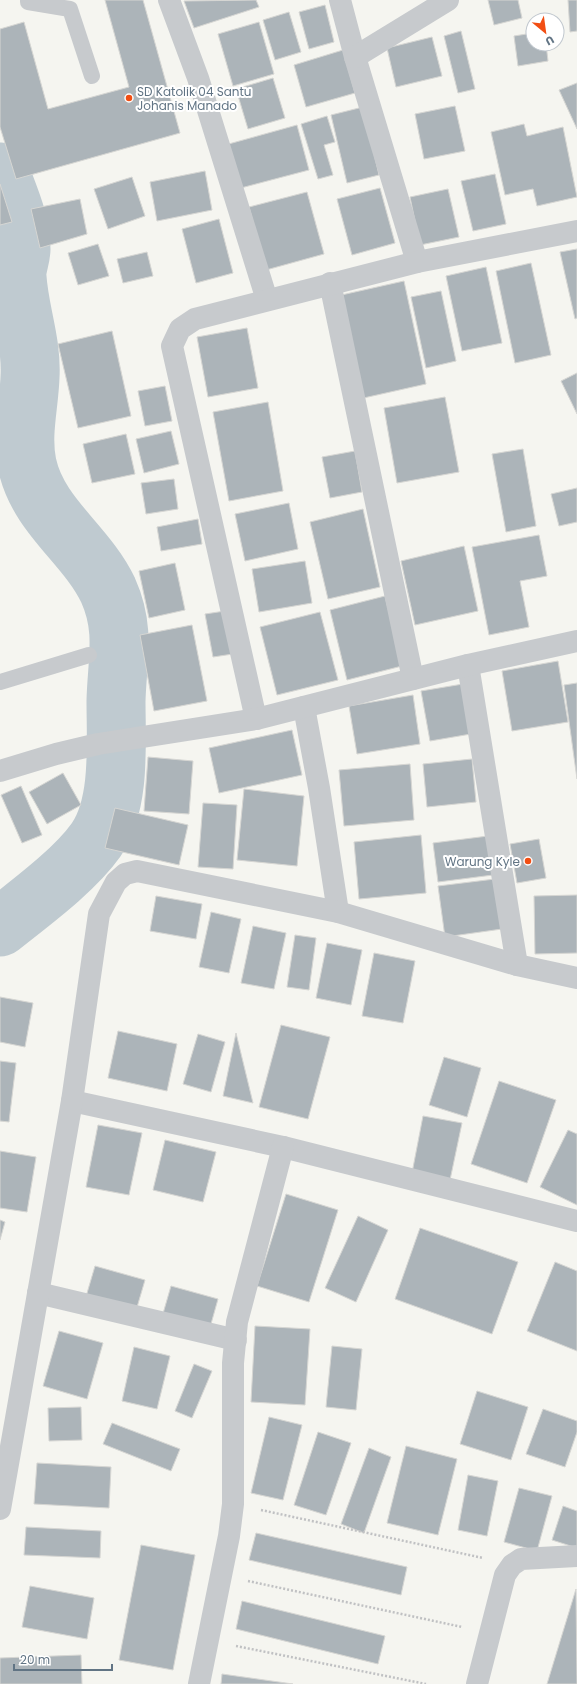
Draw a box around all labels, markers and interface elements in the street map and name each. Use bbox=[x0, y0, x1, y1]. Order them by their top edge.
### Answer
north arrow bbox=[525, 12, 565, 52]
text: U bbox=[542, 32, 557, 50]
place label: SD Katolik 04 Santu Johanis Manado bbox=[137, 83, 252, 114]
marker: SD Katolik 04 Santu Johanis Manado bbox=[124, 93, 134, 103]
place label: Warung Kyle bbox=[445, 853, 520, 870]
marker: Warung Kyle bbox=[523, 856, 533, 866]
scale bar bbox=[14, 1646, 112, 1672]
text: 20 m bbox=[20, 1651, 50, 1668]

